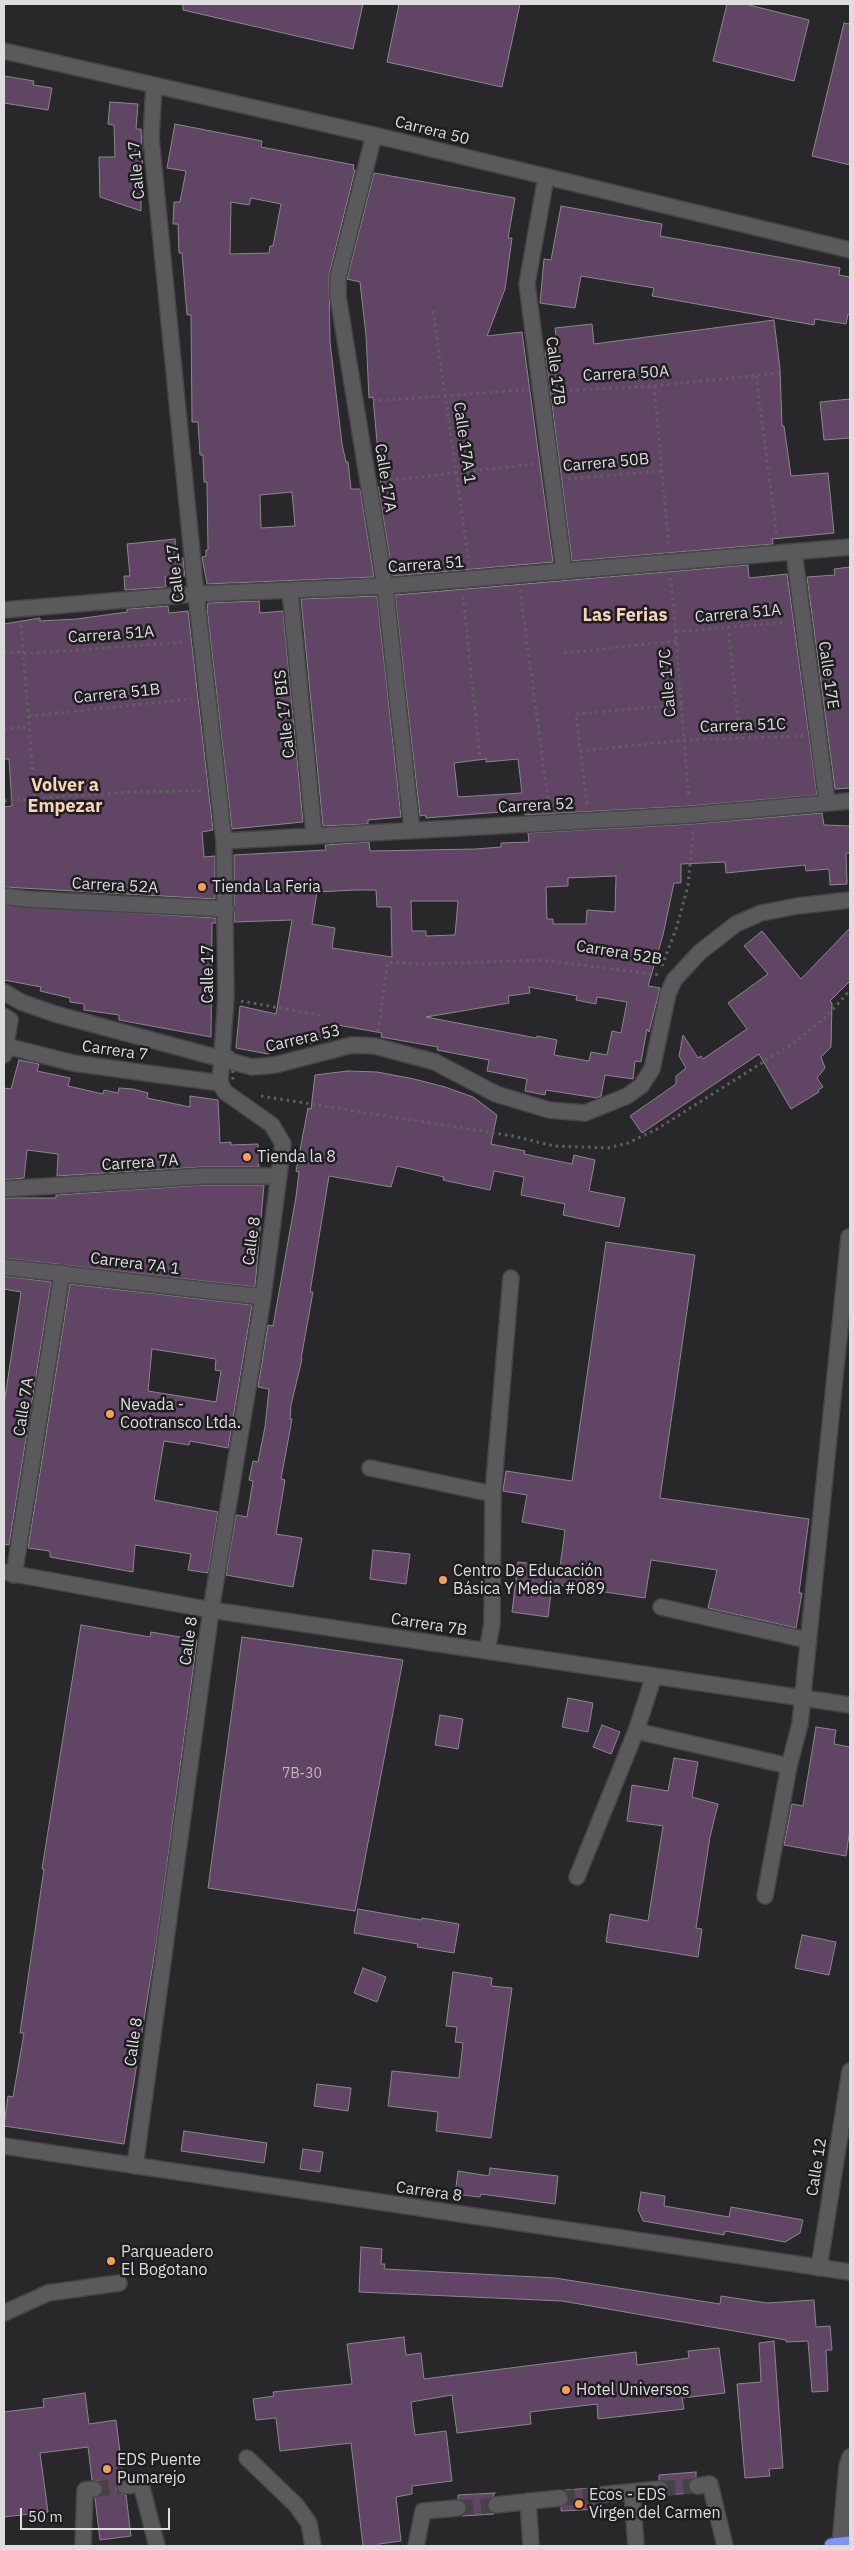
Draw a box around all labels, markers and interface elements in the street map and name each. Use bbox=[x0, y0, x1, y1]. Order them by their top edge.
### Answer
street label: Carrera 50 bbox=[393, 112, 471, 150]
street label: Calle 17 bbox=[125, 140, 149, 200]
street label: Calle 17B bbox=[541, 335, 569, 407]
street label: Carrera 50A bbox=[582, 362, 670, 386]
street label: Calle 17A 1 bbox=[449, 401, 479, 485]
street label: Calle 17A bbox=[370, 442, 400, 514]
street label: Carrera 50B bbox=[562, 450, 650, 476]
street label: Calle 17 bbox=[163, 543, 189, 603]
street label: Carrera 51 bbox=[387, 553, 465, 577]
street label: Carrera 51A bbox=[694, 601, 782, 627]
district label: Las Ferias bbox=[583, 605, 667, 627]
street label: Carrera 51A bbox=[67, 622, 155, 648]
street label: Calle 17E bbox=[814, 640, 842, 710]
street label: Calle 17C bbox=[655, 648, 681, 718]
street label: Calle 17 BIS bbox=[271, 669, 299, 759]
street label: Carrera 51B bbox=[73, 680, 161, 708]
street label: Carrera 51C bbox=[700, 715, 786, 737]
district label: Volver a Empezar bbox=[28, 775, 102, 818]
street label: Carrera 52 bbox=[497, 794, 575, 818]
street label: Carrera 52A bbox=[71, 874, 159, 898]
place label: Tienda La Feria bbox=[212, 877, 321, 897]
marker: Tienda La Feria bbox=[196, 881, 208, 893]
street label: Carrera 52B bbox=[575, 937, 663, 969]
street label: Calle 17 bbox=[198, 945, 218, 1003]
street label: Carrera 53 bbox=[264, 1021, 342, 1057]
street label: Carrera 7 bbox=[81, 1037, 149, 1065]
place label: Tienda la 8 bbox=[257, 1147, 336, 1167]
street label: Carrera 7A bbox=[101, 1151, 179, 1175]
marker: Tienda la 8 bbox=[241, 1151, 253, 1163]
street label: Calle 8 bbox=[239, 1215, 265, 1267]
street label: Carrera 7A 1 bbox=[89, 1249, 181, 1279]
street label: Calle 7A bbox=[10, 1376, 38, 1438]
place label: Nevada - Cootransco Ltda. bbox=[120, 1395, 241, 1433]
marker: Nevada - Cootransco Ltda. bbox=[104, 1408, 116, 1420]
place label: Centro De Educación Básica Y Media #089 bbox=[453, 1561, 605, 1599]
marker: Centro De Educación Básica Y Media #089 bbox=[437, 1574, 449, 1586]
street label: Carrera 7B bbox=[389, 1609, 469, 1641]
street label: Calle 8 bbox=[176, 1615, 202, 1667]
house number: 7B-30 bbox=[282, 1766, 322, 1782]
street label: Calle 8 bbox=[121, 2016, 147, 2068]
street label: Calle 12 bbox=[803, 2136, 831, 2198]
street label: Carrera 8 bbox=[395, 2178, 463, 2206]
place label: Parqueadero El Bogotano bbox=[121, 2242, 213, 2280]
marker: Parqueadero El Bogotano bbox=[105, 2255, 117, 2267]
place label: Hotel Universos bbox=[576, 2380, 690, 2400]
marker: Hotel Universos bbox=[560, 2384, 572, 2396]
place label: EDS Puente Pumarejo bbox=[117, 2450, 201, 2488]
marker: EDS Puente Pumarejo bbox=[101, 2463, 113, 2475]
place label: Ecos - EDS Virgen del Carmen bbox=[589, 2485, 721, 2523]
scale bar bbox=[22, 2498, 172, 2530]
marker: Ecos - EDS Virgen del Carmen bbox=[573, 2498, 585, 2510]
text: 50 m bbox=[28, 2507, 63, 2526]

